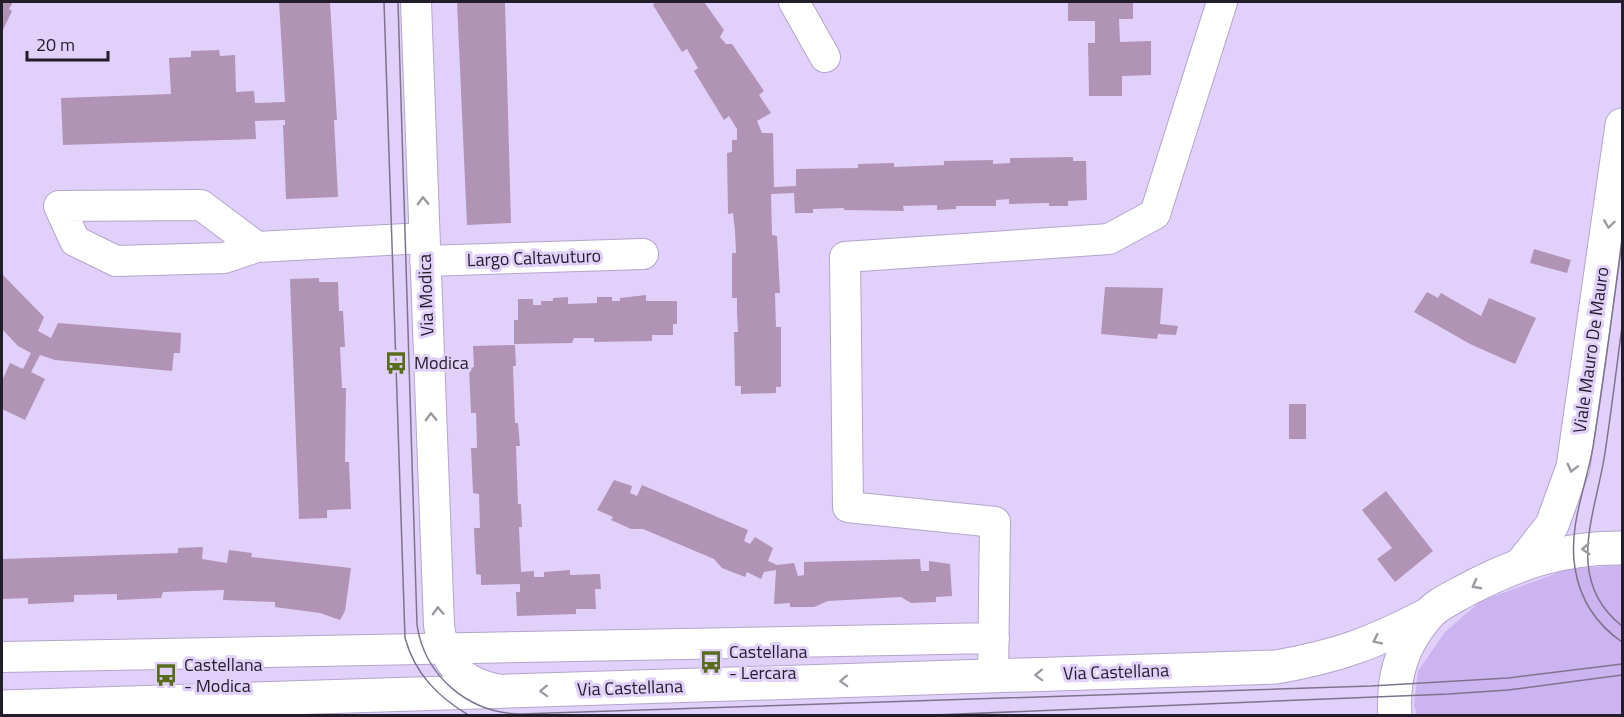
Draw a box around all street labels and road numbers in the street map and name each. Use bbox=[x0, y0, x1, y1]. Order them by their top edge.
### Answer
street label: Largo Caltavuturo bbox=[466, 242, 602, 273]
street label: Via Modica bbox=[411, 253, 440, 337]
street label: Viale Mauro De Mauro bbox=[1565, 265, 1616, 435]
street label: Via Castellana bbox=[1063, 656, 1169, 687]
street label: Via Castellana bbox=[577, 672, 683, 703]

